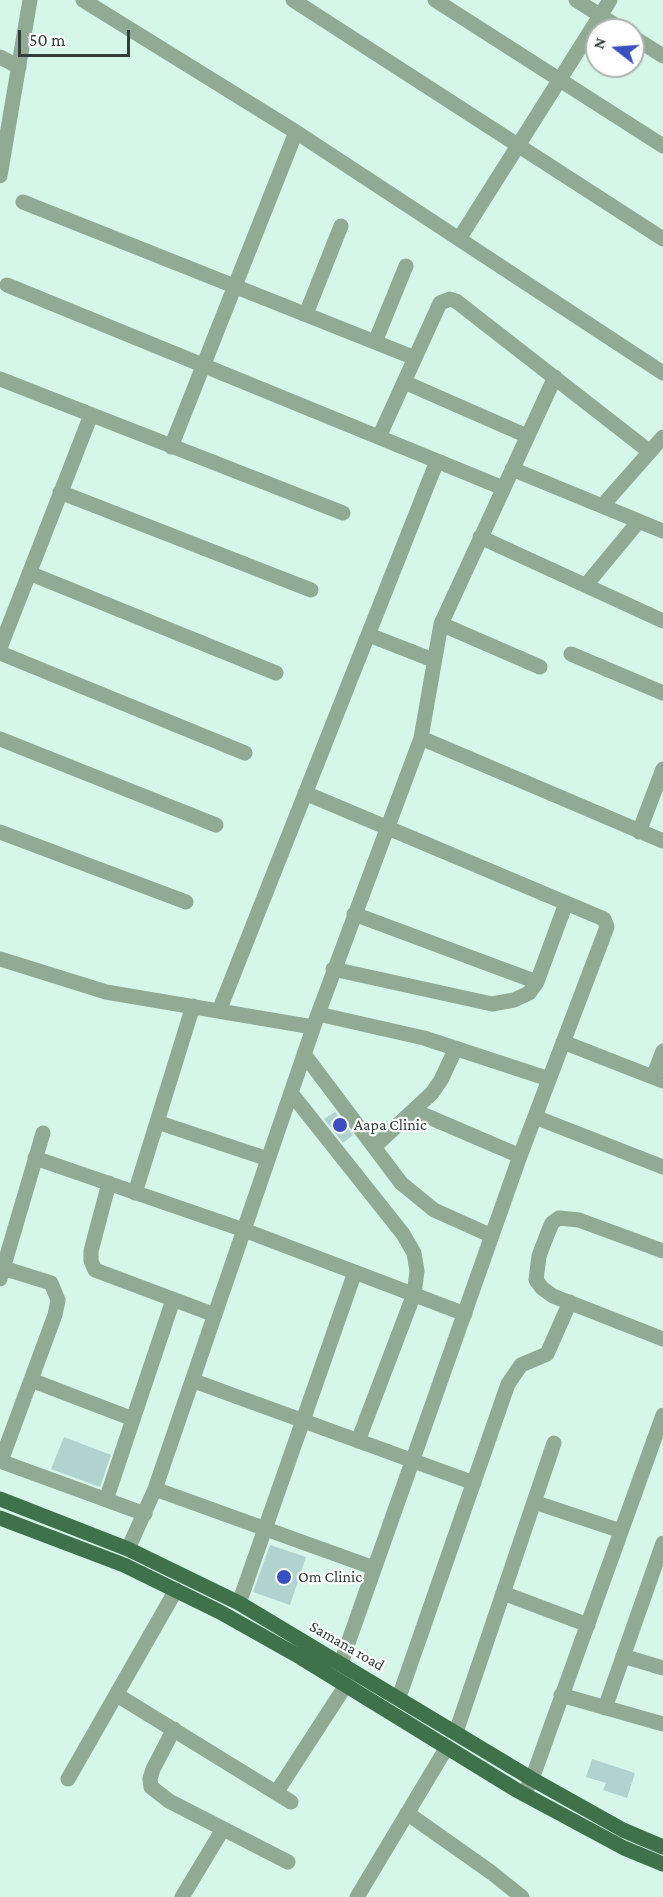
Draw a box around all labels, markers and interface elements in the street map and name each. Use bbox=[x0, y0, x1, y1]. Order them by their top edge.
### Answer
scale bar bbox=[21, 18, 134, 56]
north arrow bbox=[585, 18, 645, 78]
text: 50 m bbox=[29, 30, 66, 50]
text: N bbox=[589, 35, 609, 51]
place label: Aapa Clinic bbox=[354, 1115, 427, 1135]
marker: Aapa Clinic bbox=[331, 1116, 349, 1134]
place label: Om Clinic bbox=[298, 1567, 362, 1587]
marker: Om Clinic bbox=[275, 1568, 293, 1586]
street label: Samana road bbox=[306, 1617, 388, 1675]

